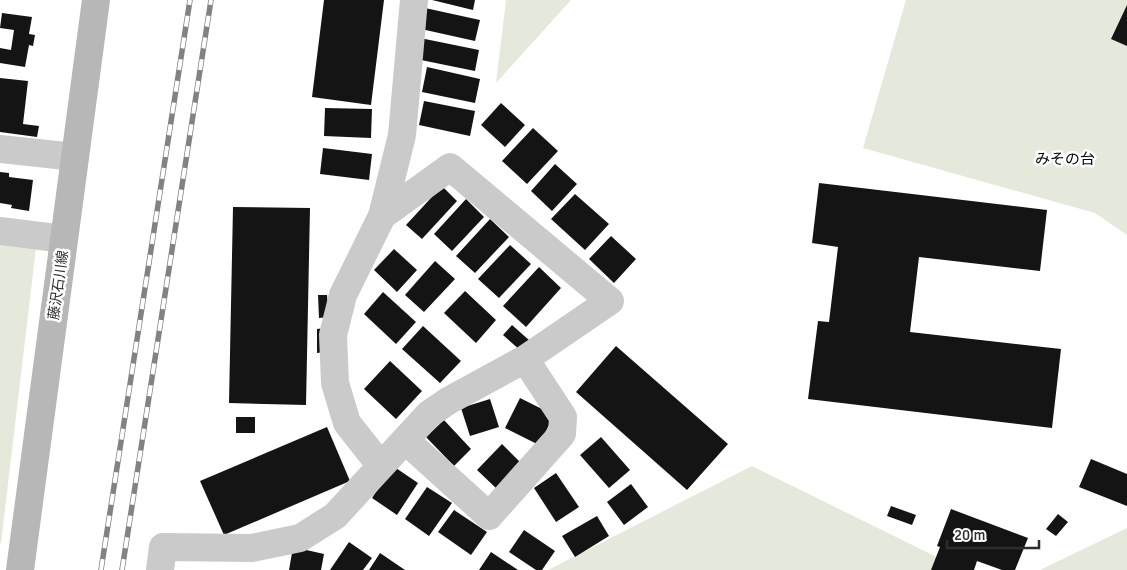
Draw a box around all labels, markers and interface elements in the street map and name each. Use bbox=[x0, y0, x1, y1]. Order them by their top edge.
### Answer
district label: みその台 bbox=[1035, 150, 1095, 168]
street label: 藤沢石川線 bbox=[45, 249, 72, 321]
scale bar bbox=[947, 518, 1040, 550]
text: 20 m bbox=[954, 526, 985, 544]

